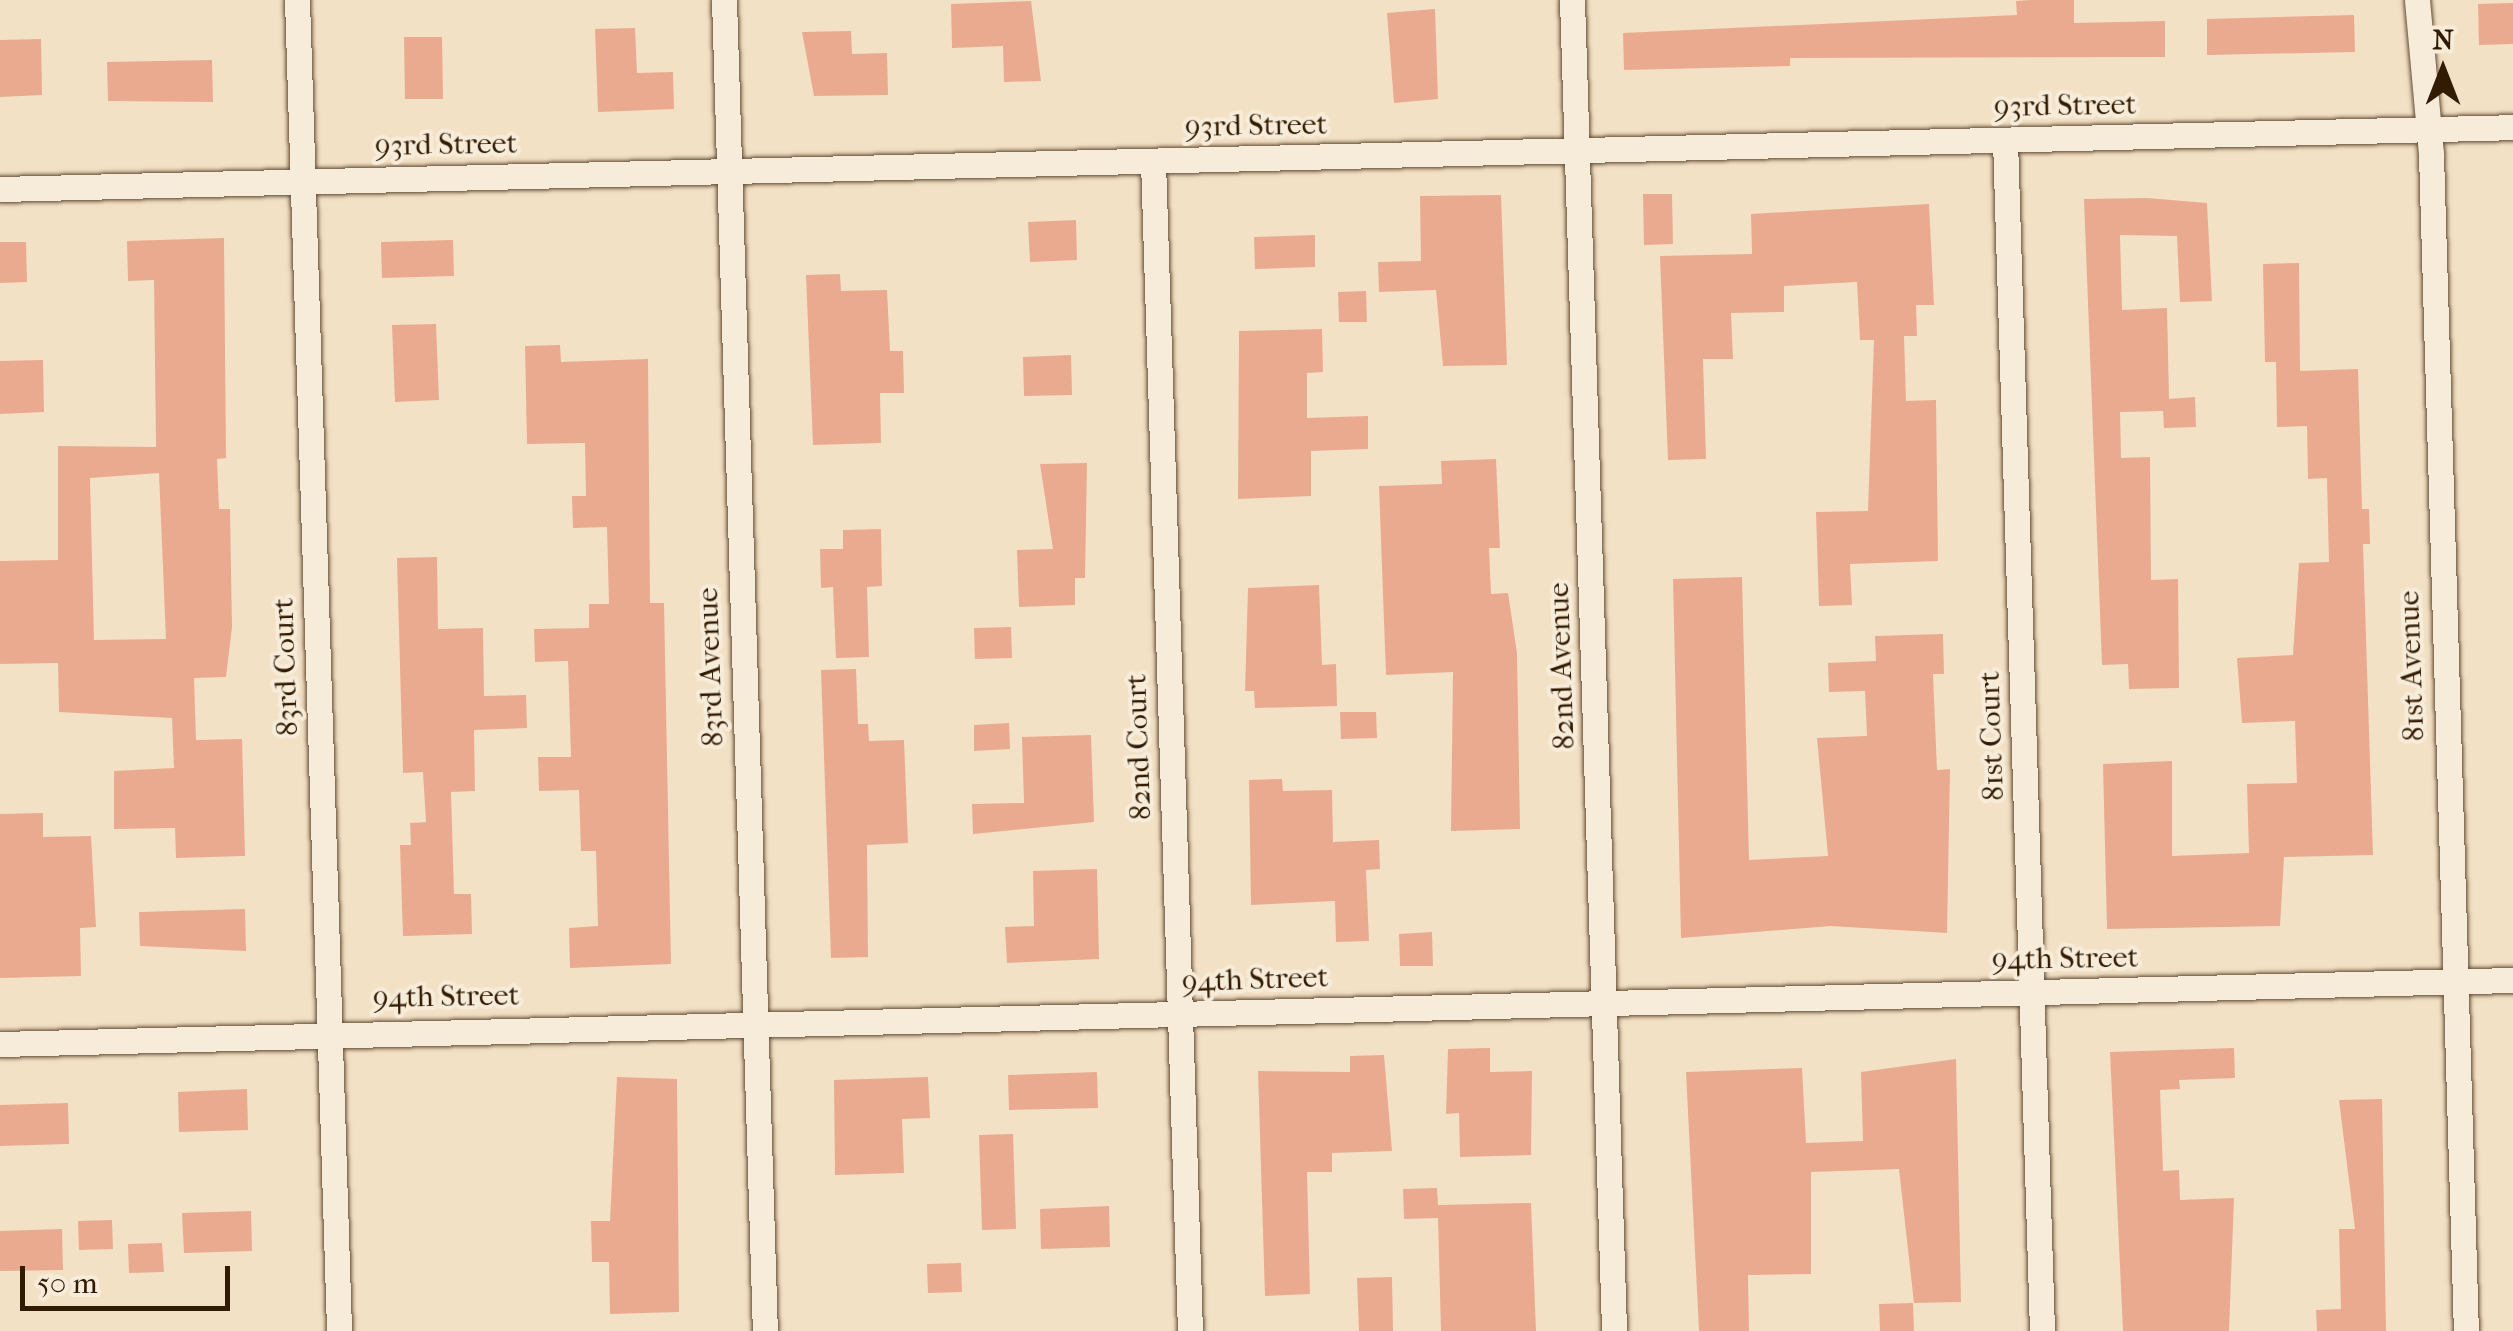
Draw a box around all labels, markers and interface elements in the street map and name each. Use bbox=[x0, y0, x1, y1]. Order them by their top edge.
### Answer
north arrow bbox=[2393, 20, 2493, 120]
text: N bbox=[2432, 23, 2454, 56]
street label: 93rd Street bbox=[1994, 87, 2136, 125]
street label: 93rd Street bbox=[1185, 107, 1327, 145]
street label: 93rd Street bbox=[375, 126, 517, 164]
street label: 82nd Avenue bbox=[1541, 582, 1583, 750]
street label: 83rd Avenue bbox=[690, 587, 732, 747]
street label: 81st Avenue bbox=[2391, 590, 2433, 742]
street label: 83rd Court bbox=[266, 597, 306, 737]
street label: 81st Court bbox=[1972, 671, 2012, 801]
street label: 82nd Court bbox=[1118, 673, 1160, 821]
street label: 94th Street bbox=[1992, 940, 2138, 978]
street label: 94th Street bbox=[1181, 959, 1329, 1001]
street label: 94th Street bbox=[373, 978, 519, 1016]
scale bar bbox=[25, 1246, 235, 1308]
text: 50 m bbox=[37, 1266, 98, 1301]

